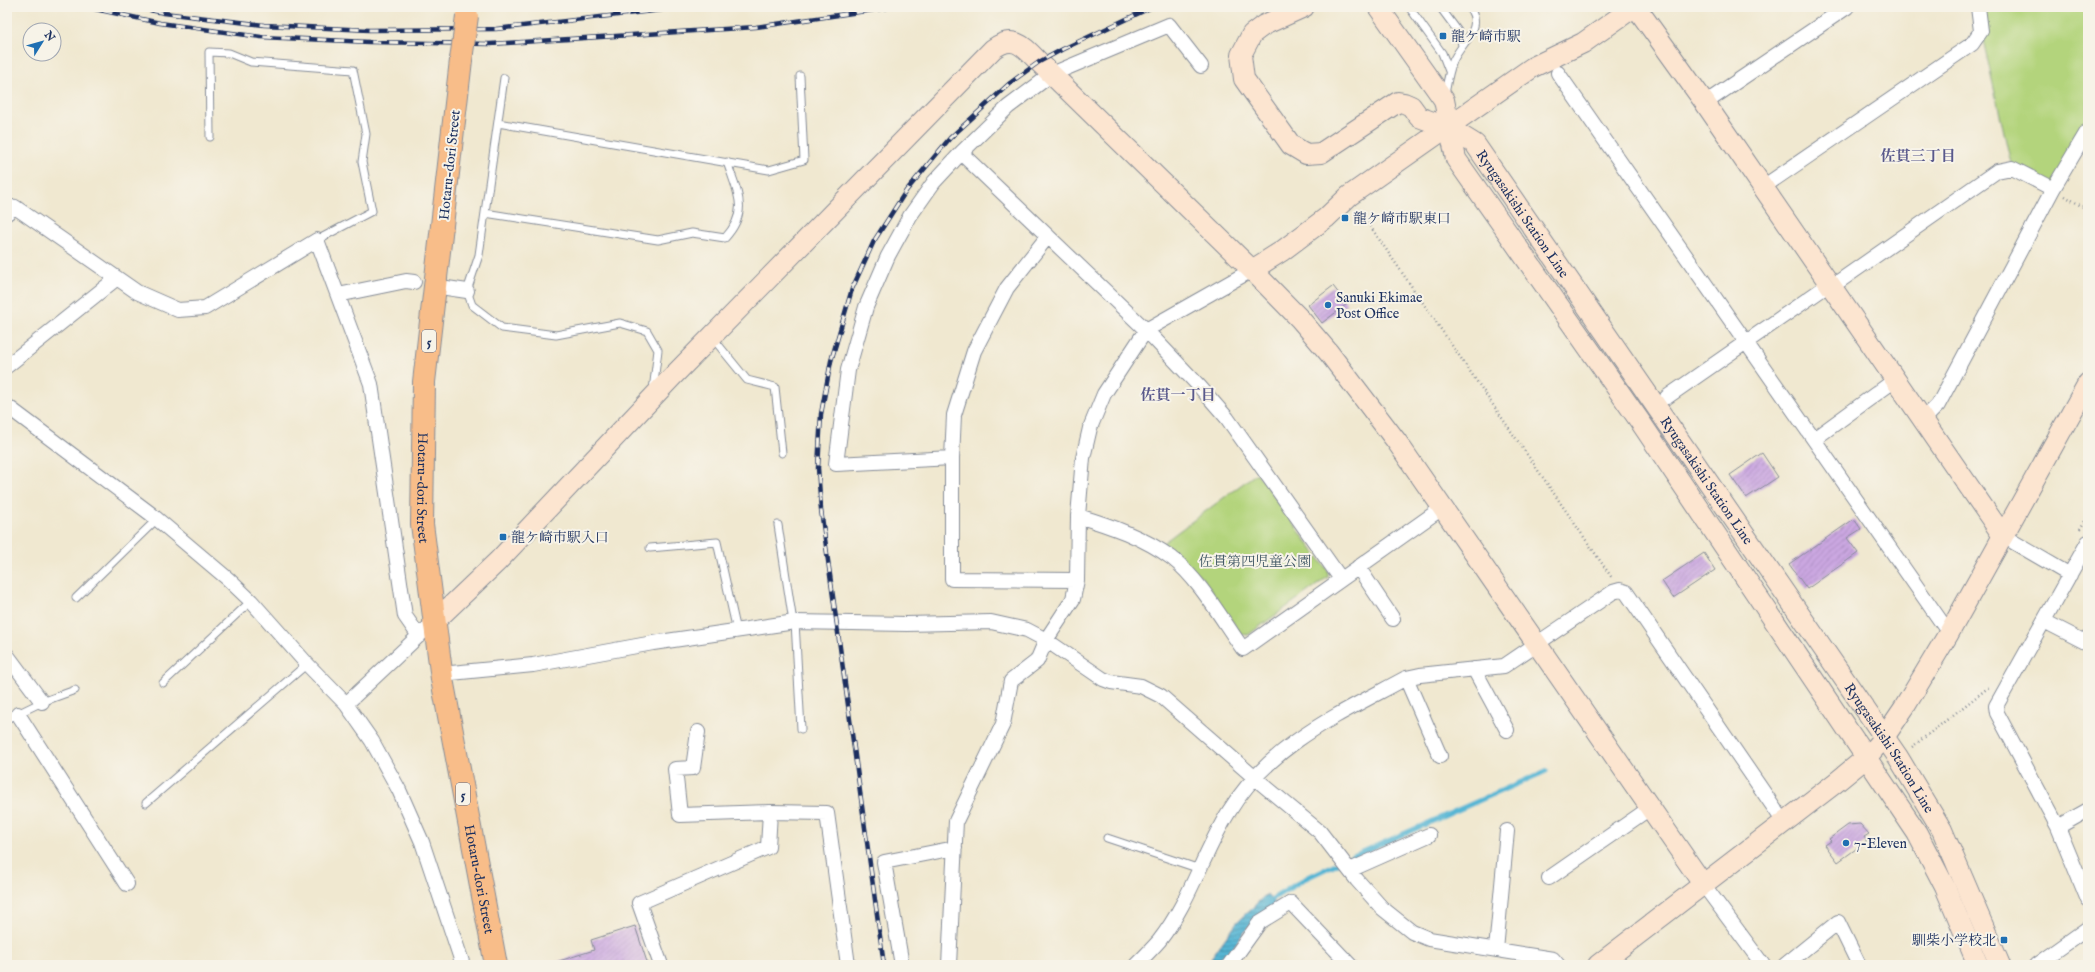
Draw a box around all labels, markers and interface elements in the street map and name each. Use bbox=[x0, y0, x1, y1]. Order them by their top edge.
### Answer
north arrow bbox=[22, 22, 62, 62]
text: N bbox=[40, 28, 58, 45]
place label: 龍ケ崎市駅 bbox=[1451, 28, 1521, 46]
marker: 龍ケ崎市駅 bbox=[1438, 31, 1448, 41]
street label: Hotaru-dori Street bbox=[435, 109, 465, 221]
street label: Ryugasakishi Station Line bbox=[1472, 147, 1573, 282]
district label: 佐貫三丁目 bbox=[1880, 147, 1956, 166]
place label: 龍ケ崎市駅東口 bbox=[1353, 210, 1451, 228]
marker: 龍ケ崎市駅東口 bbox=[1340, 213, 1350, 223]
place label: Sanuki Ekimae Post Office bbox=[1336, 289, 1423, 323]
marker: Sanuki Ekimae Post Office bbox=[1323, 300, 1333, 310]
road number: 5 bbox=[422, 330, 436, 352]
district label: 佐貫一丁目 bbox=[1140, 386, 1216, 405]
street label: Ryugasakishi Station Line bbox=[1656, 413, 1757, 549]
street label: Hotaru-dori Street bbox=[412, 432, 432, 545]
place label: 龍ケ崎市駅入口 bbox=[511, 529, 609, 547]
marker: 龍ケ崎市駅入口 bbox=[498, 532, 508, 542]
park label: 佐貫第四児童公園 bbox=[1199, 553, 1311, 571]
street label: Ryugasakishi Station Line bbox=[1840, 680, 1938, 817]
road number: 5 bbox=[456, 783, 470, 805]
street label: Hotaru-dori Street bbox=[460, 823, 498, 936]
place label: 7-Eleven bbox=[1854, 835, 1908, 853]
marker: 7-Eleven bbox=[1841, 838, 1851, 848]
place label: 馴柴小学校北 bbox=[1912, 932, 1996, 950]
marker: 馴柴小学校北 bbox=[1999, 935, 2009, 945]

